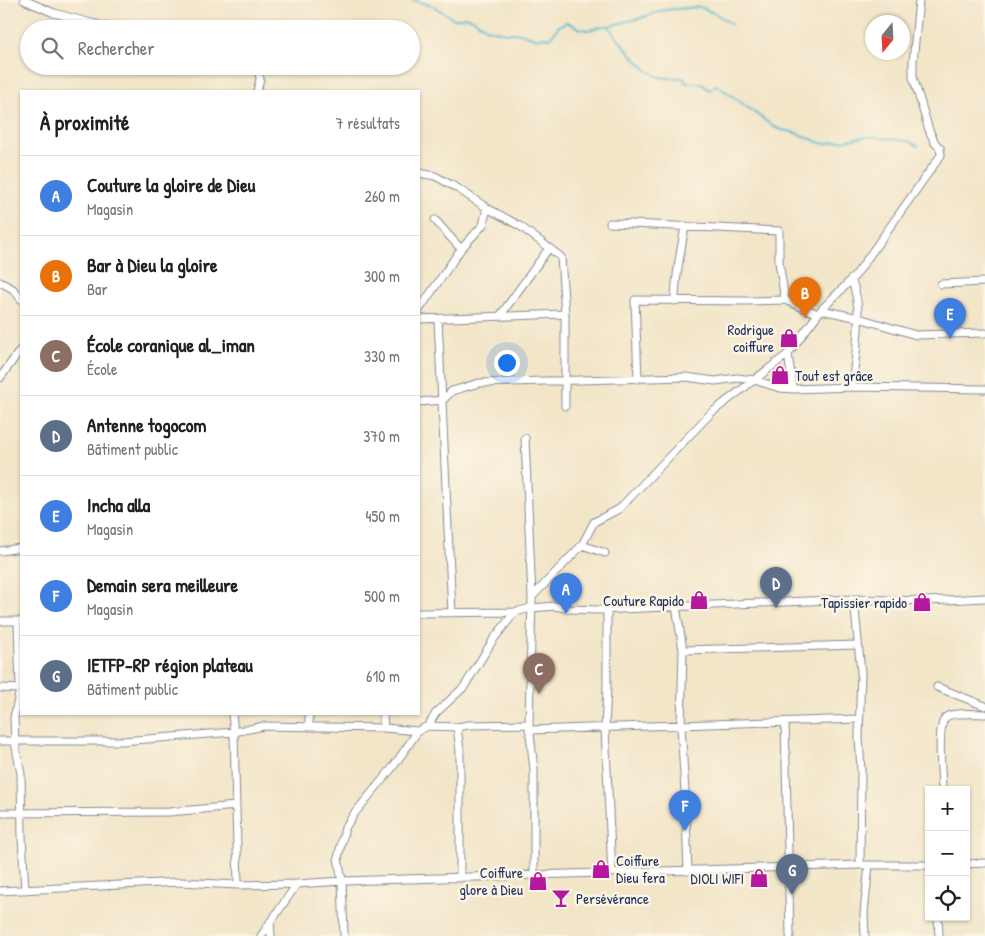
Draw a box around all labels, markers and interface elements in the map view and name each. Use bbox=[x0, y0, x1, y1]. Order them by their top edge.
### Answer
north arrow bbox=[865, 15, 910, 60]
search box bbox=[20, 20, 420, 75]
icon: search bbox=[38, 34, 66, 62]
text: Rechercher bbox=[78, 35, 155, 61]
text: À proximité bbox=[40, 108, 129, 137]
text: 7 résultats bbox=[336, 112, 400, 134]
text: Couture la gloire de Dieu bbox=[87, 172, 255, 198]
text: A bbox=[52, 185, 60, 207]
text: 260 m bbox=[364, 185, 400, 207]
text: Magasin bbox=[87, 198, 133, 220]
text: Bar à Dieu la gloire bbox=[87, 252, 218, 278]
text: B bbox=[52, 265, 60, 287]
text: 300 m bbox=[364, 265, 400, 287]
pin: B bbox=[789, 277, 821, 318]
text: Bar bbox=[87, 278, 108, 300]
pin: E bbox=[934, 298, 966, 339]
place label: Rodrigue coiffure bbox=[728, 319, 774, 357]
shop icon: Rodrigue coiffure bbox=[778, 327, 800, 349]
text: École coranique al_iman bbox=[87, 332, 255, 358]
text: C bbox=[52, 345, 60, 367]
text: 330 m bbox=[364, 345, 400, 367]
your location bbox=[494, 350, 520, 376]
text: École bbox=[87, 358, 117, 380]
shop icon: Tout est grâce bbox=[769, 364, 791, 386]
place label: Tout est grâce bbox=[795, 365, 873, 386]
text: Antenne togocom bbox=[87, 412, 206, 438]
text: D bbox=[52, 425, 60, 447]
text: 370 m bbox=[363, 425, 400, 447]
text: Bâtiment public bbox=[87, 438, 178, 460]
text: Incha alla bbox=[87, 492, 150, 518]
text: E bbox=[52, 505, 60, 527]
text: 450 m bbox=[366, 505, 400, 527]
text: Magasin bbox=[87, 518, 133, 540]
pin: D bbox=[760, 567, 792, 608]
text: Demain sera meilleure bbox=[87, 572, 238, 598]
pin: A bbox=[550, 573, 582, 614]
text: F bbox=[53, 585, 59, 607]
text: 500 m bbox=[364, 585, 400, 607]
shop icon: Couture Rapido bbox=[688, 589, 710, 611]
place label: Couture Rapido bbox=[603, 590, 684, 611]
shop icon: Tapissier rapido bbox=[911, 591, 933, 613]
place label: Tapissier rapido bbox=[821, 592, 907, 613]
text: Magasin bbox=[87, 598, 133, 620]
text: IETFP-RP région plateau bbox=[87, 652, 253, 678]
pin: C bbox=[523, 653, 555, 694]
text: G bbox=[52, 665, 60, 687]
text: 610 m bbox=[366, 665, 400, 687]
text: Bâtiment public bbox=[87, 678, 178, 700]
map controls bbox=[925, 786, 970, 921]
button: + bbox=[925, 786, 970, 831]
pin: F bbox=[669, 790, 701, 831]
button: − bbox=[925, 831, 970, 876]
place label: Coiffure Dieu fera bbox=[616, 850, 665, 888]
pin: G bbox=[776, 854, 808, 895]
shop icon: Coiffure Dieu fera bbox=[590, 858, 612, 880]
place label: Coiffure glore à Dieu bbox=[459, 862, 523, 900]
shop icon: DIOLI WIFI bbox=[748, 867, 770, 889]
place label: DIOLI WIFI bbox=[691, 868, 744, 889]
shop icon: Coiffure glore à Dieu bbox=[527, 870, 549, 892]
button: locate bbox=[925, 876, 970, 921]
bar icon: Persévérance bbox=[550, 887, 572, 909]
place label: Persévérance bbox=[576, 888, 649, 909]

